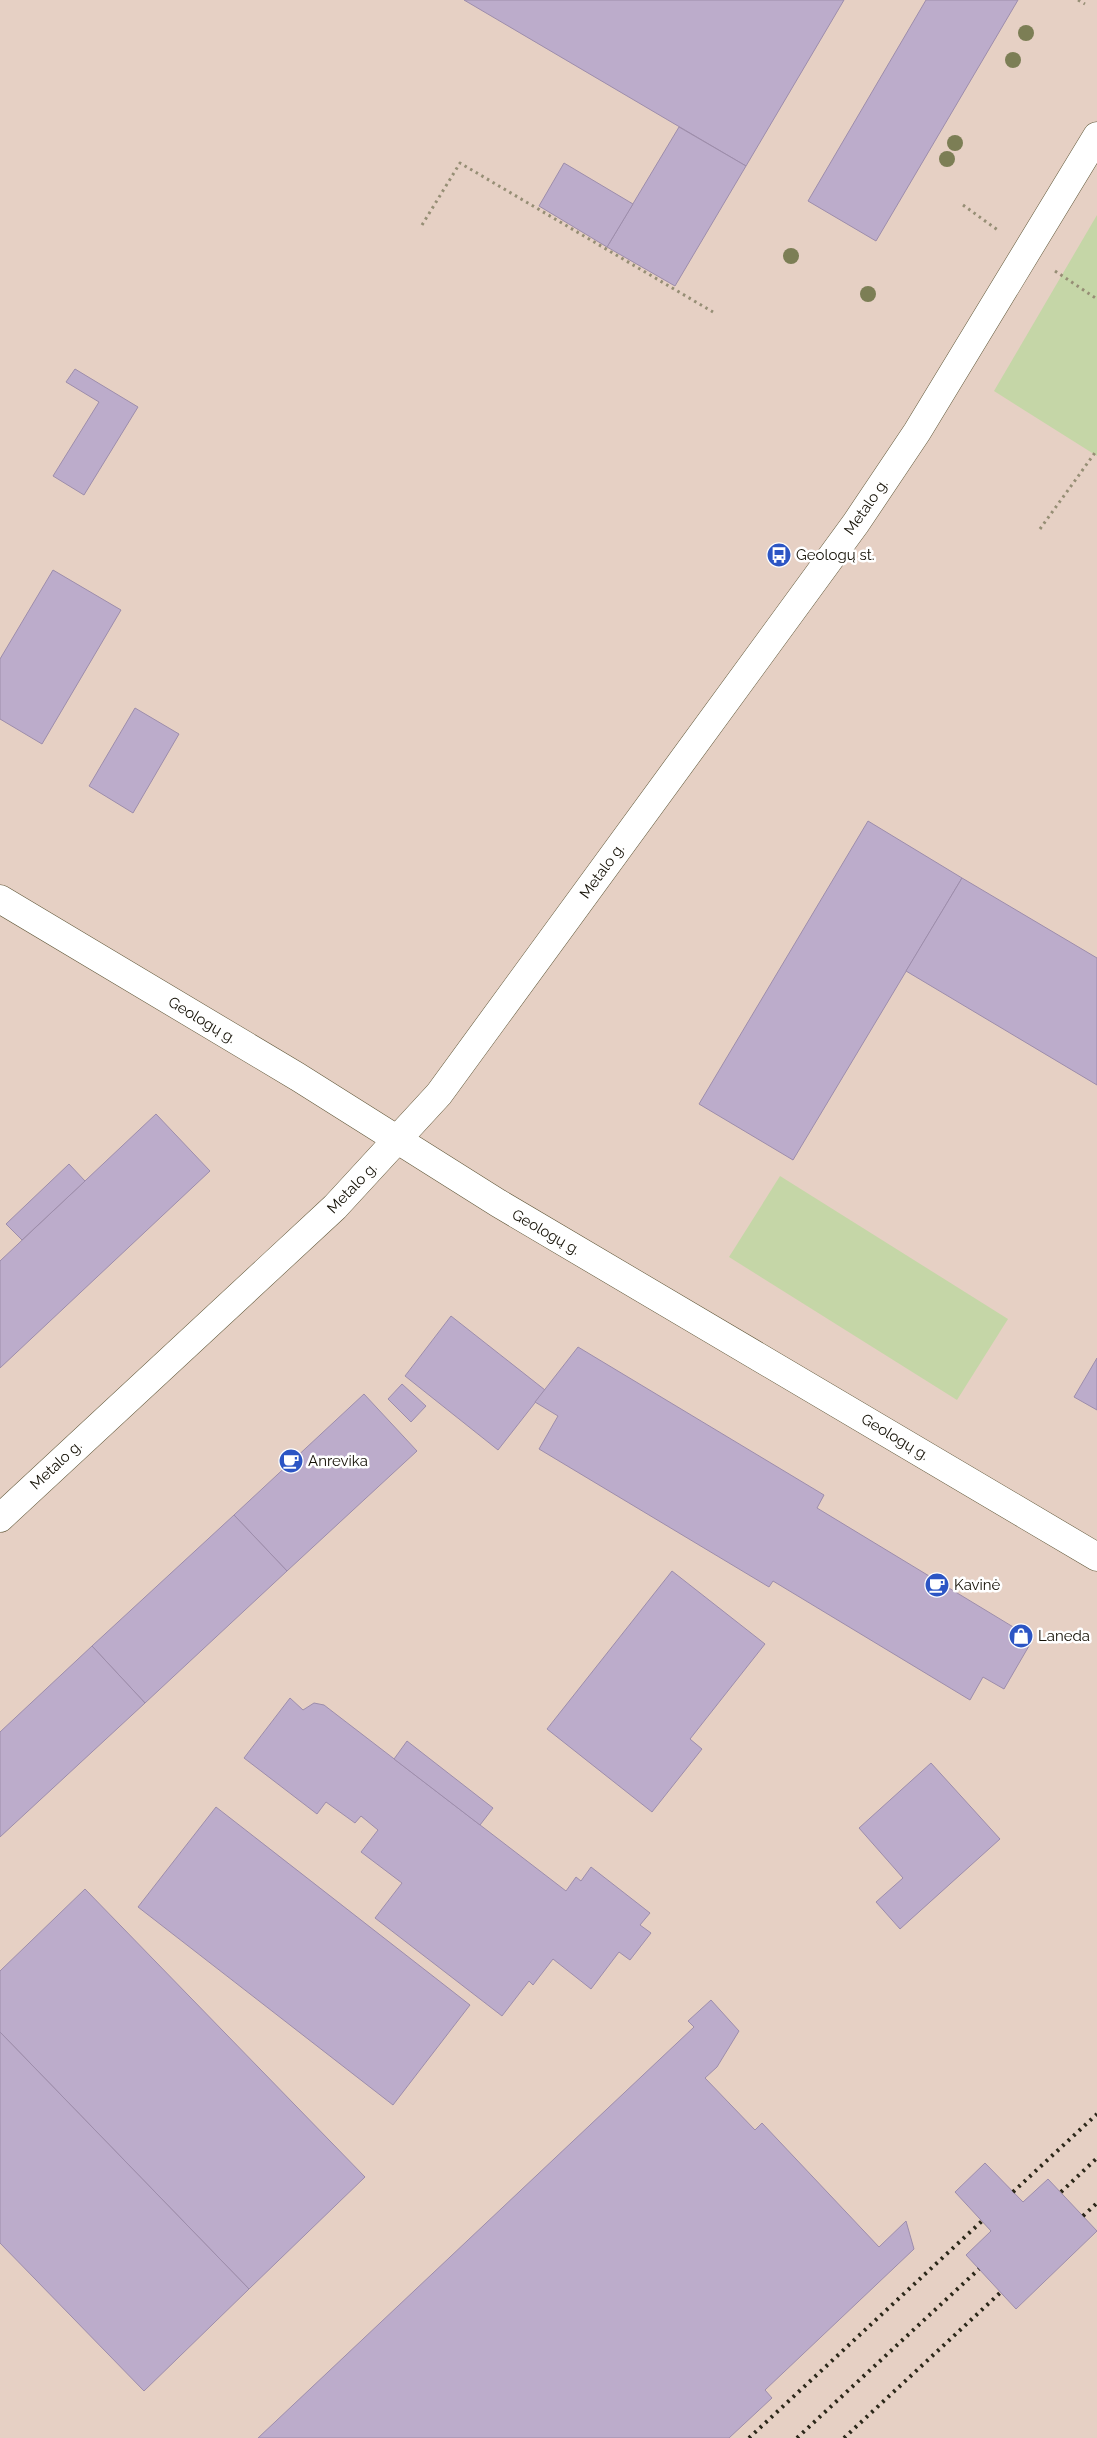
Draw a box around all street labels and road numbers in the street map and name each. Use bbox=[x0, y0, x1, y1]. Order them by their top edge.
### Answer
street label: Metalo g. bbox=[840, 476, 892, 538]
street label: Metalo g. bbox=[576, 840, 628, 902]
street label: Geologų g. bbox=[165, 993, 239, 1047]
street label: Metalo g. bbox=[323, 1159, 381, 1217]
street label: Geologų g. bbox=[509, 1205, 583, 1259]
street label: Geologų g. bbox=[858, 1410, 932, 1464]
street label: Metalo g. bbox=[26, 1437, 86, 1493]

